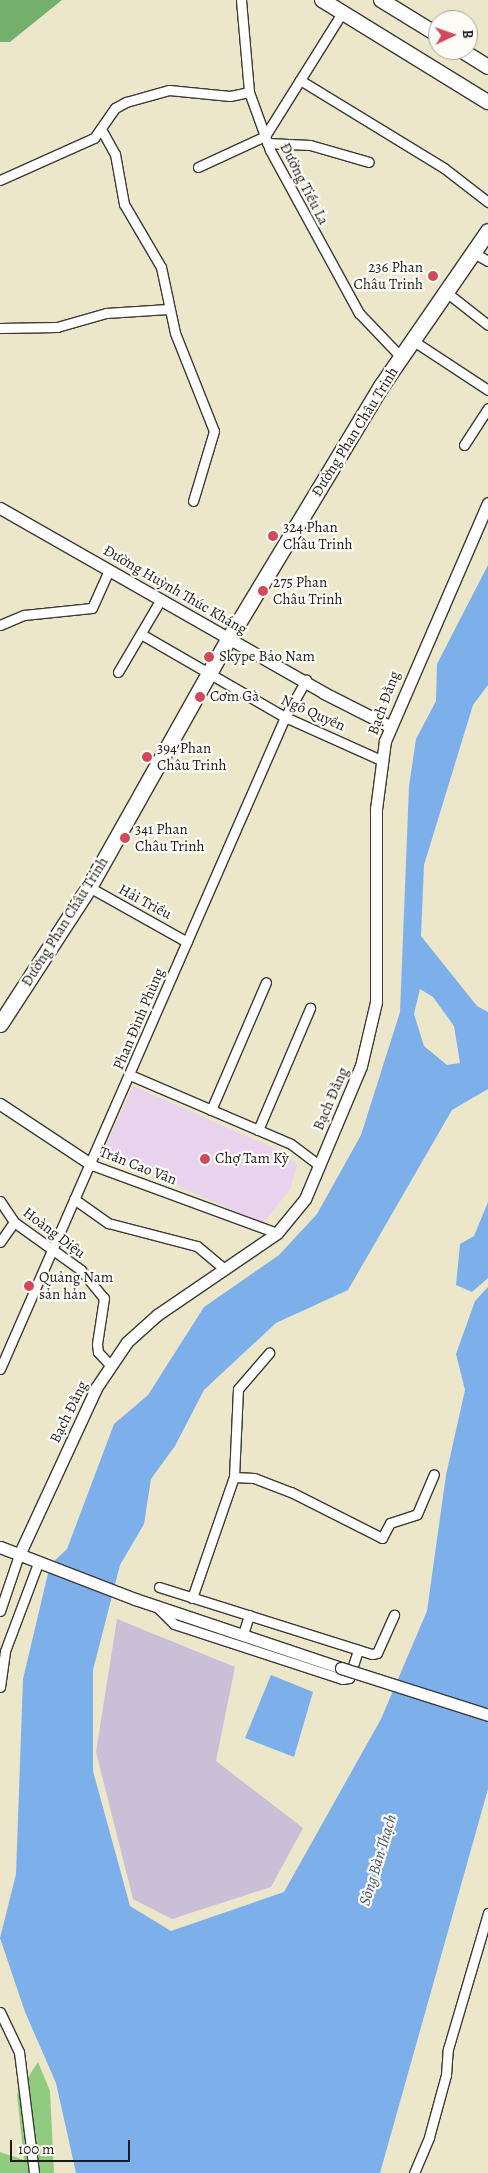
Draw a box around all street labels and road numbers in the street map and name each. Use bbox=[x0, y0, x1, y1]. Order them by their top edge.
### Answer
street label: Đường Tiểu La bbox=[276, 140, 332, 228]
street label: Đường Phan Châu Trinh bbox=[308, 364, 402, 500]
street label: Đường Huỳnh Thúc Kháng bbox=[100, 541, 250, 639]
street label: Bạch Đằng bbox=[364, 669, 404, 737]
street label: Ngô Quyền bbox=[278, 691, 348, 735]
street label: Đường Phan Châu Trinh bbox=[18, 854, 112, 990]
street label: Hải Triều bbox=[115, 880, 175, 924]
street label: Phan Đình Phùng bbox=[109, 965, 169, 1073]
street label: Bạch Đằng bbox=[310, 1065, 352, 1133]
street label: Trần Cao Vân bbox=[97, 1143, 179, 1189]
street label: Hoàng Diệu bbox=[19, 1204, 89, 1262]
street label: Bạch Đằng bbox=[46, 1378, 92, 1446]

